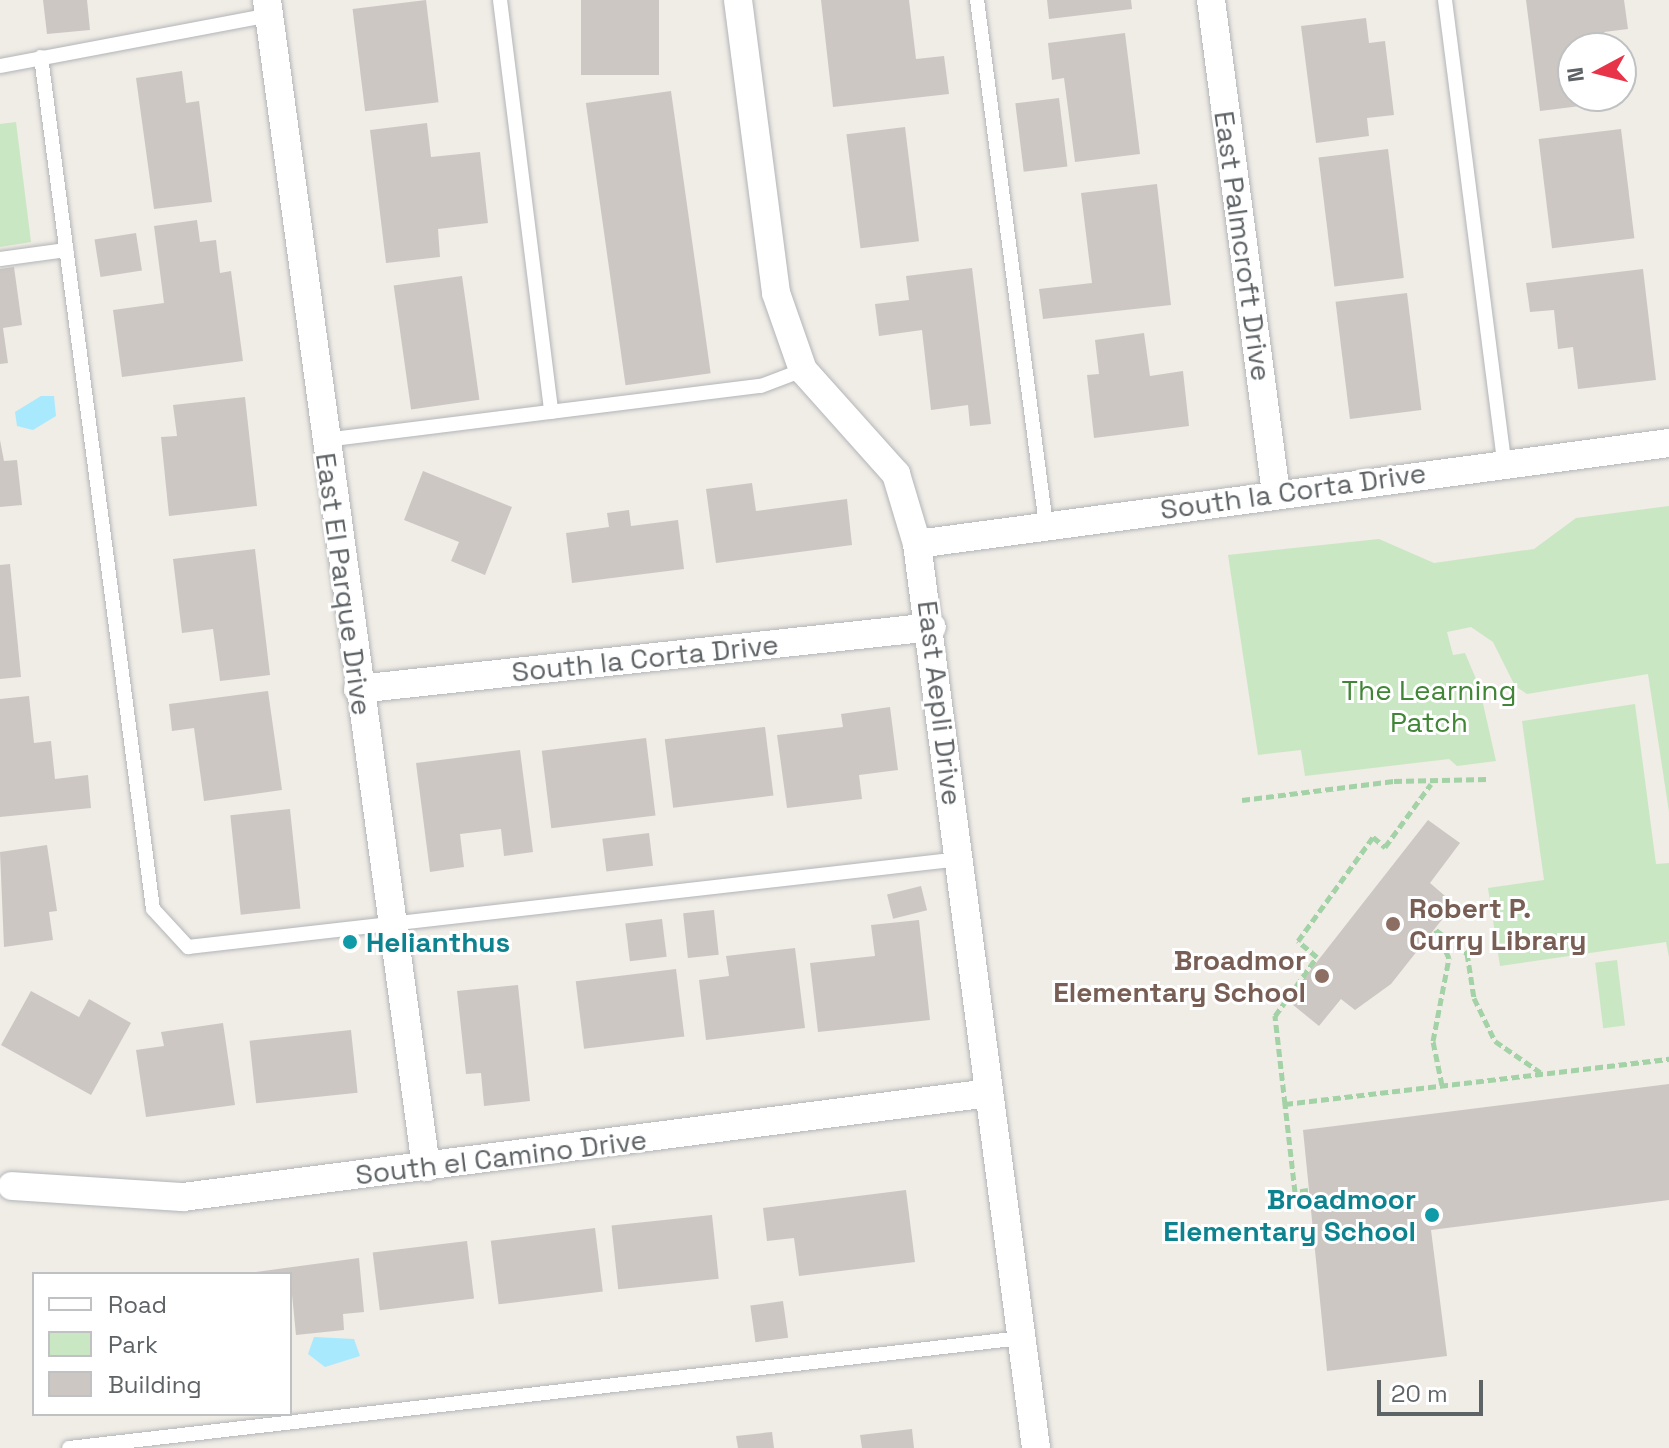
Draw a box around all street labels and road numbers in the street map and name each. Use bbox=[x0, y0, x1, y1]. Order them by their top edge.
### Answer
street label: East Palmcroft Drive bbox=[1207, 109, 1279, 383]
street label: East El Parque Drive bbox=[309, 451, 379, 717]
street label: South la Corta Drive bbox=[1158, 456, 1428, 526]
street label: East Aepli Drive bbox=[911, 598, 969, 808]
street label: South la Corta Drive bbox=[510, 627, 780, 689]
street label: South el Camino Drive bbox=[353, 1122, 649, 1192]

